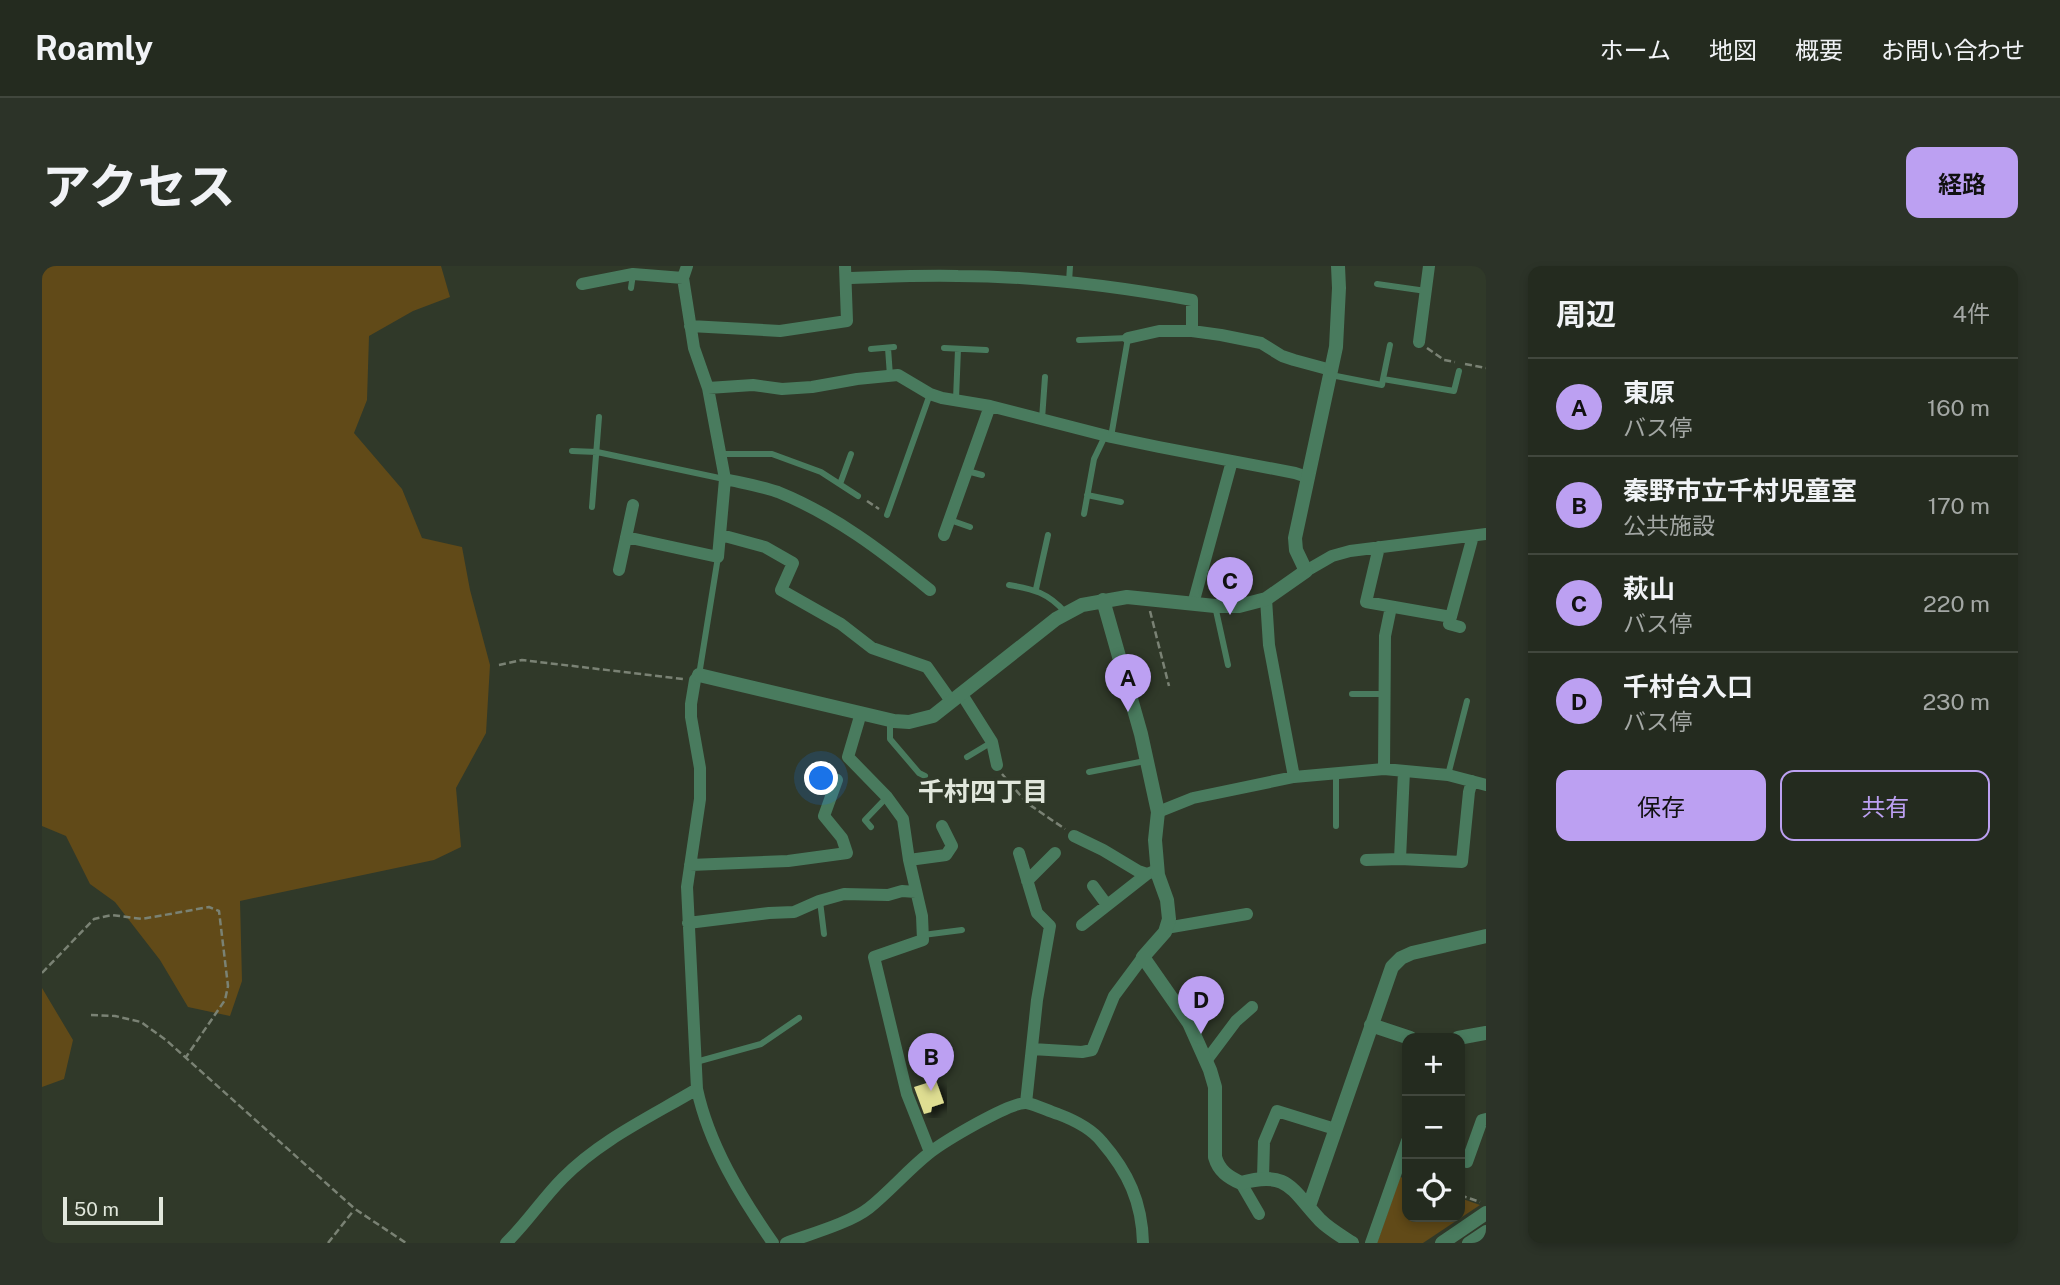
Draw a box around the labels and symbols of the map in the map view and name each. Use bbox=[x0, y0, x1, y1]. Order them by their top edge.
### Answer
pin: C bbox=[1207, 557, 1253, 615]
pin: A bbox=[1105, 654, 1151, 712]
your location bbox=[804, 761, 838, 795]
district label: 千村四丁目 bbox=[918, 776, 1048, 807]
pin: D bbox=[1178, 976, 1224, 1034]
pin: B bbox=[908, 1033, 954, 1091]
scale bar bbox=[63, 1194, 163, 1226]

